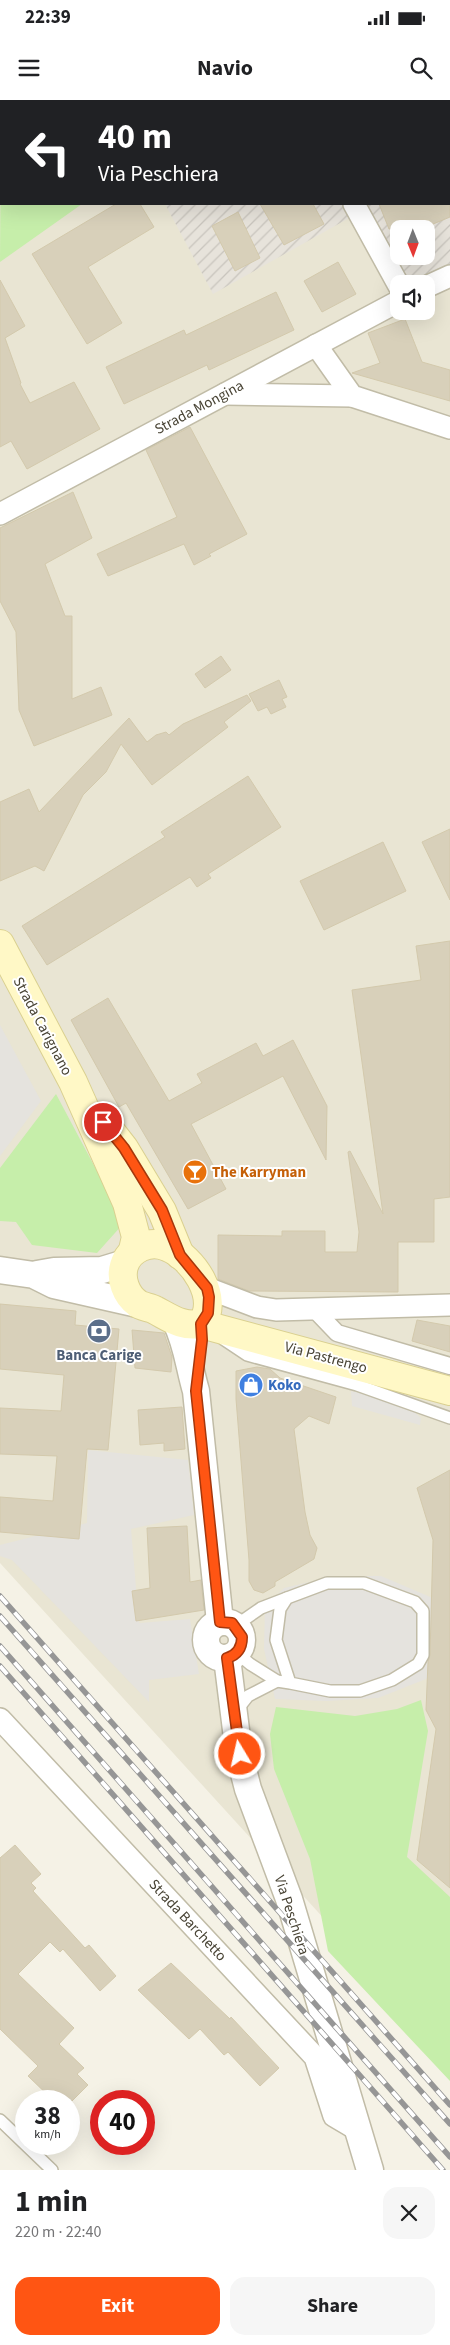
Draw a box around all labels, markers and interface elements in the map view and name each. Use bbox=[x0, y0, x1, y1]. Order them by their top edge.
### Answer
text: 22:39 bbox=[25, 4, 71, 31]
text: Navio bbox=[197, 52, 253, 84]
icon: menu bbox=[15, 54, 43, 82]
icon: search bbox=[407, 54, 435, 82]
text: 40 m bbox=[98, 112, 172, 162]
icon: left bbox=[15, 120, 80, 185]
text: Via Peschiera bbox=[98, 158, 219, 190]
north arrow bbox=[390, 220, 435, 265]
map controls bbox=[390, 220, 435, 320]
button: sound bbox=[390, 275, 435, 320]
street label: Strada Mongina bbox=[151, 375, 248, 440]
street label: Strada Carignano bbox=[8, 973, 77, 1079]
pin bbox=[82, 1101, 124, 1143]
icon: arrive bbox=[89, 1108, 117, 1136]
bar icon: The Karryman bbox=[182, 1159, 208, 1185]
place label: The Karryman bbox=[212, 1162, 306, 1183]
bank icon: Banca Carige bbox=[86, 1318, 112, 1344]
street label: Via Pastrengo bbox=[282, 1336, 369, 1379]
place label: Banca Carige bbox=[56, 1345, 142, 1366]
shop icon: Koko bbox=[238, 1372, 264, 1398]
place label: Koko bbox=[268, 1375, 301, 1396]
position arrow bbox=[213, 1727, 265, 1779]
street label: Via Peschiera bbox=[269, 1873, 314, 1958]
street label: Strada Barchetto bbox=[144, 1875, 231, 1966]
speed limit sign: 40 bbox=[90, 2090, 155, 2155]
text: 38 bbox=[34, 2098, 61, 2134]
text: km/h bbox=[34, 2126, 61, 2143]
text: 1 min bbox=[15, 2180, 88, 2223]
button: close bbox=[383, 2187, 435, 2239]
text: 220 m · 22:40 bbox=[15, 2221, 102, 2243]
button: Exit bbox=[15, 2277, 220, 2335]
button: Share bbox=[230, 2277, 435, 2335]

